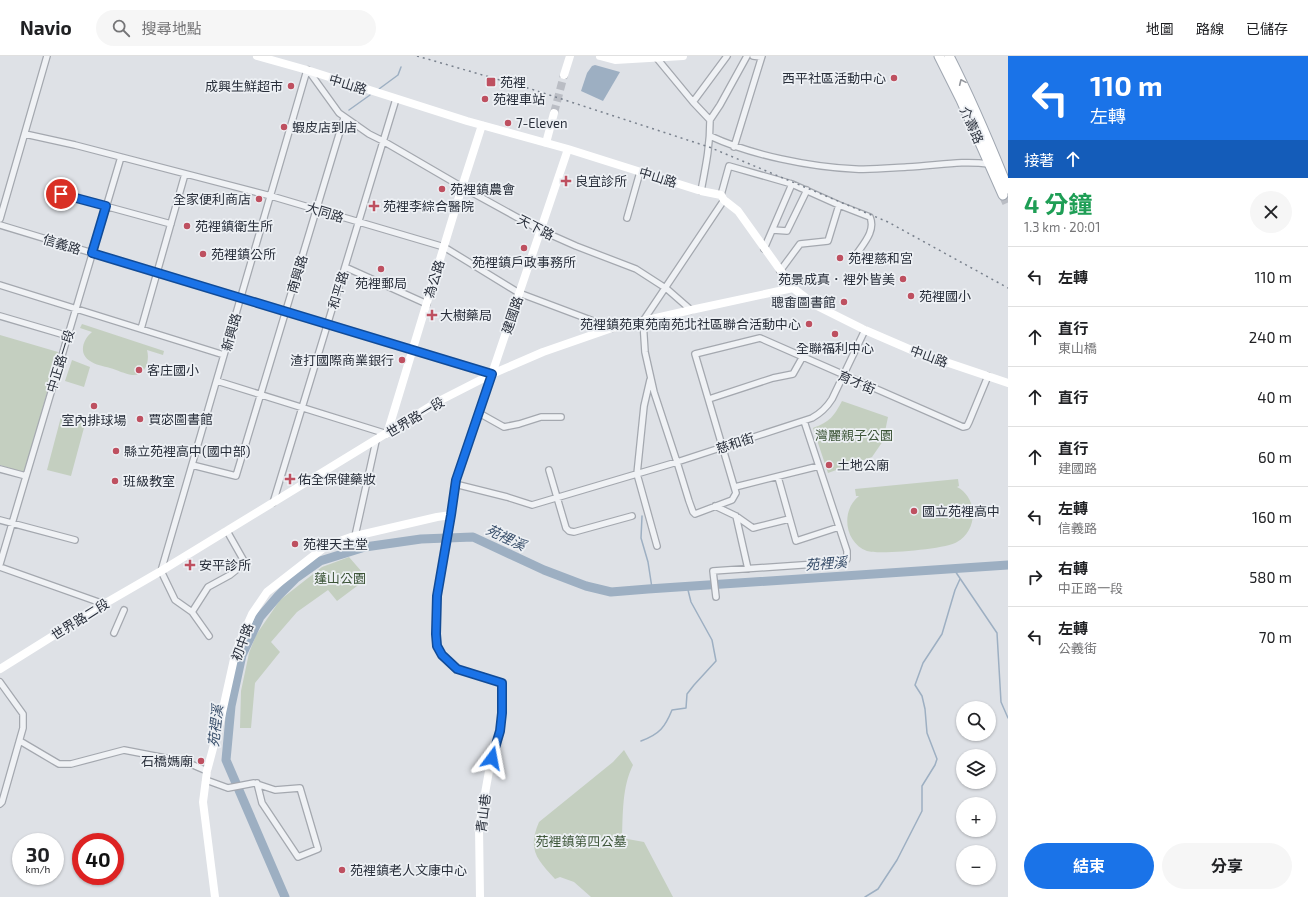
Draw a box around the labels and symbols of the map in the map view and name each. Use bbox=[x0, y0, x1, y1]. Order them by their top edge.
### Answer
place label: 西平社區活動中心 bbox=[782, 70, 886, 86]
street label: 中山路 bbox=[327, 71, 369, 97]
marker: 西平社區活動中心 bbox=[889, 73, 899, 83]
place label: 苑裡 bbox=[500, 74, 526, 90]
marker: 苑裡 bbox=[485, 76, 497, 88]
place label: 成興生鮮超市 bbox=[205, 78, 283, 94]
one-way arrow bbox=[959, 78, 967, 86]
marker: 成興生鮮超市 bbox=[286, 81, 296, 91]
place label: 苑裡車站 bbox=[493, 91, 545, 107]
marker: 苑裡車站 bbox=[480, 94, 490, 104]
street label: 介壽路 bbox=[957, 104, 987, 146]
place label: 7-Eleven bbox=[516, 115, 568, 131]
marker: 7-Eleven bbox=[503, 118, 513, 128]
place label: 蝦皮店到店 bbox=[292, 119, 357, 135]
marker: 蝦皮店到店 bbox=[279, 122, 289, 132]
street label: 中山路 bbox=[637, 164, 679, 190]
place label: 良宜診所 bbox=[575, 173, 627, 189]
marker: 良宜診所 bbox=[560, 175, 572, 187]
pin bbox=[44, 177, 78, 211]
place label: 苑裡鎮農會 bbox=[450, 181, 515, 197]
marker: 苑裡鎮農會 bbox=[437, 184, 447, 194]
place label: 全家便利商店 bbox=[173, 191, 251, 207]
marker: 全家便利商店 bbox=[254, 194, 264, 204]
place label: 苑裡李綜合醫院 bbox=[383, 198, 474, 214]
street label: 大同路 bbox=[304, 199, 346, 225]
marker: 苑裡李綜合醫院 bbox=[368, 200, 380, 212]
street label: 天下路 bbox=[515, 211, 557, 243]
place label: 苑裡鎮衛生所 bbox=[195, 218, 273, 234]
marker: 苑裡鎮衛生所 bbox=[182, 221, 192, 231]
street label: 信義路 bbox=[41, 231, 83, 257]
marker: 苑裡鎮戶政事務所 bbox=[519, 243, 529, 253]
place label: 苑裡鎮公所 bbox=[211, 246, 276, 262]
marker: 苑裡鎮公所 bbox=[198, 249, 208, 259]
place label: 苑裡慈和宮 bbox=[848, 250, 913, 266]
street label: 南興路 bbox=[284, 253, 310, 295]
marker: 苑裡慈和宮 bbox=[835, 253, 845, 263]
place label: 苑裡鎮戶政事務所 bbox=[472, 254, 576, 270]
street label: 為公路 bbox=[421, 258, 447, 300]
marker: 苑裡郵局 bbox=[376, 264, 386, 274]
street label: 和平路 bbox=[325, 269, 351, 311]
place label: 苑景成真．裡外皆美 bbox=[778, 271, 895, 287]
marker: 苑景成真．裡外皆美 bbox=[898, 274, 908, 284]
place label: 苑裡郵局 bbox=[355, 275, 407, 291]
place label: 苑裡國小 bbox=[919, 288, 971, 304]
marker: 苑裡國小 bbox=[906, 291, 916, 301]
street label: 建國路 bbox=[498, 294, 526, 336]
place label: 聰畬圖書館 bbox=[771, 294, 836, 310]
marker: 聰畬圖書館 bbox=[839, 297, 849, 307]
place label: 大樹藥局 bbox=[440, 307, 492, 323]
marker: 大樹藥局 bbox=[427, 310, 437, 320]
street label: 新興路 bbox=[218, 311, 244, 353]
place label: 苑裡鎮苑東苑南苑北社區聯合活動中心 bbox=[580, 316, 801, 332]
marker: 苑裡鎮苑東苑南苑北社區聯合活動中心 bbox=[804, 319, 814, 329]
street label: 中正路一段 bbox=[43, 328, 77, 394]
marker: 全聯福利中心 bbox=[830, 329, 840, 339]
place label: 全聯福利中心 bbox=[796, 340, 874, 356]
street label: 中山路 bbox=[908, 342, 950, 370]
place label: 渣打國際商業銀行 bbox=[290, 352, 394, 368]
marker: 渣打國際商業銀行 bbox=[397, 355, 407, 365]
place label: 客庄國小 bbox=[147, 362, 199, 378]
marker: 客庄國小 bbox=[134, 365, 144, 375]
street label: 育才街 bbox=[836, 367, 878, 397]
street label: 世界路一段 bbox=[383, 393, 447, 441]
marker: 室內排球場 bbox=[89, 401, 99, 411]
place label: 賈宓圖書館 bbox=[148, 411, 213, 427]
place label: 室內排球場 bbox=[61, 412, 127, 428]
marker: 賈宓圖書館 bbox=[135, 414, 145, 424]
park label: 灣麗親子公園 bbox=[815, 427, 893, 443]
street label: 慈和街 bbox=[714, 429, 756, 457]
place label: 縣立苑裡高中(國中部) bbox=[124, 443, 250, 459]
marker: 縣立苑裡高中(國中部) bbox=[111, 446, 121, 456]
place label: 土地公廟 bbox=[837, 457, 889, 473]
marker: 土地公廟 bbox=[824, 460, 834, 470]
place label: 佑全保健藥妝 bbox=[298, 471, 376, 487]
place label: 班級教室 bbox=[123, 473, 175, 489]
marker: 佑全保健藥妝 bbox=[285, 474, 295, 484]
marker: 班級教室 bbox=[110, 476, 120, 486]
place label: 國立苑裡高中 bbox=[922, 503, 1000, 519]
marker: 國立苑裡高中 bbox=[909, 506, 919, 516]
water label: 苑裡溪 bbox=[483, 520, 530, 554]
place label: 苑裡天主堂 bbox=[303, 536, 368, 552]
marker: 苑裡天主堂 bbox=[290, 539, 300, 549]
water label: 苑裡溪 bbox=[804, 553, 850, 573]
place label: 安平診所 bbox=[199, 557, 251, 573]
marker: 安平診所 bbox=[184, 559, 196, 571]
park label: 蓬山公園 bbox=[314, 570, 366, 586]
street label: 世界路二段 bbox=[48, 595, 112, 643]
street label: 初中路 bbox=[228, 621, 256, 663]
water label: 苑裡溪 bbox=[204, 702, 226, 748]
position arrow bbox=[471, 737, 513, 779]
place label: 石橋媽廟 bbox=[141, 753, 193, 769]
marker: 石橋媽廟 bbox=[196, 756, 206, 766]
street label: 青山巷 bbox=[473, 793, 493, 833]
speed limit sign: 40 bbox=[72, 833, 124, 885]
park label: 苑裡鎮第四公墓 bbox=[535, 833, 627, 849]
place label: 苑裡鎮老人文康中心 bbox=[350, 862, 467, 878]
marker: 苑裡鎮老人文康中心 bbox=[337, 865, 347, 875]

